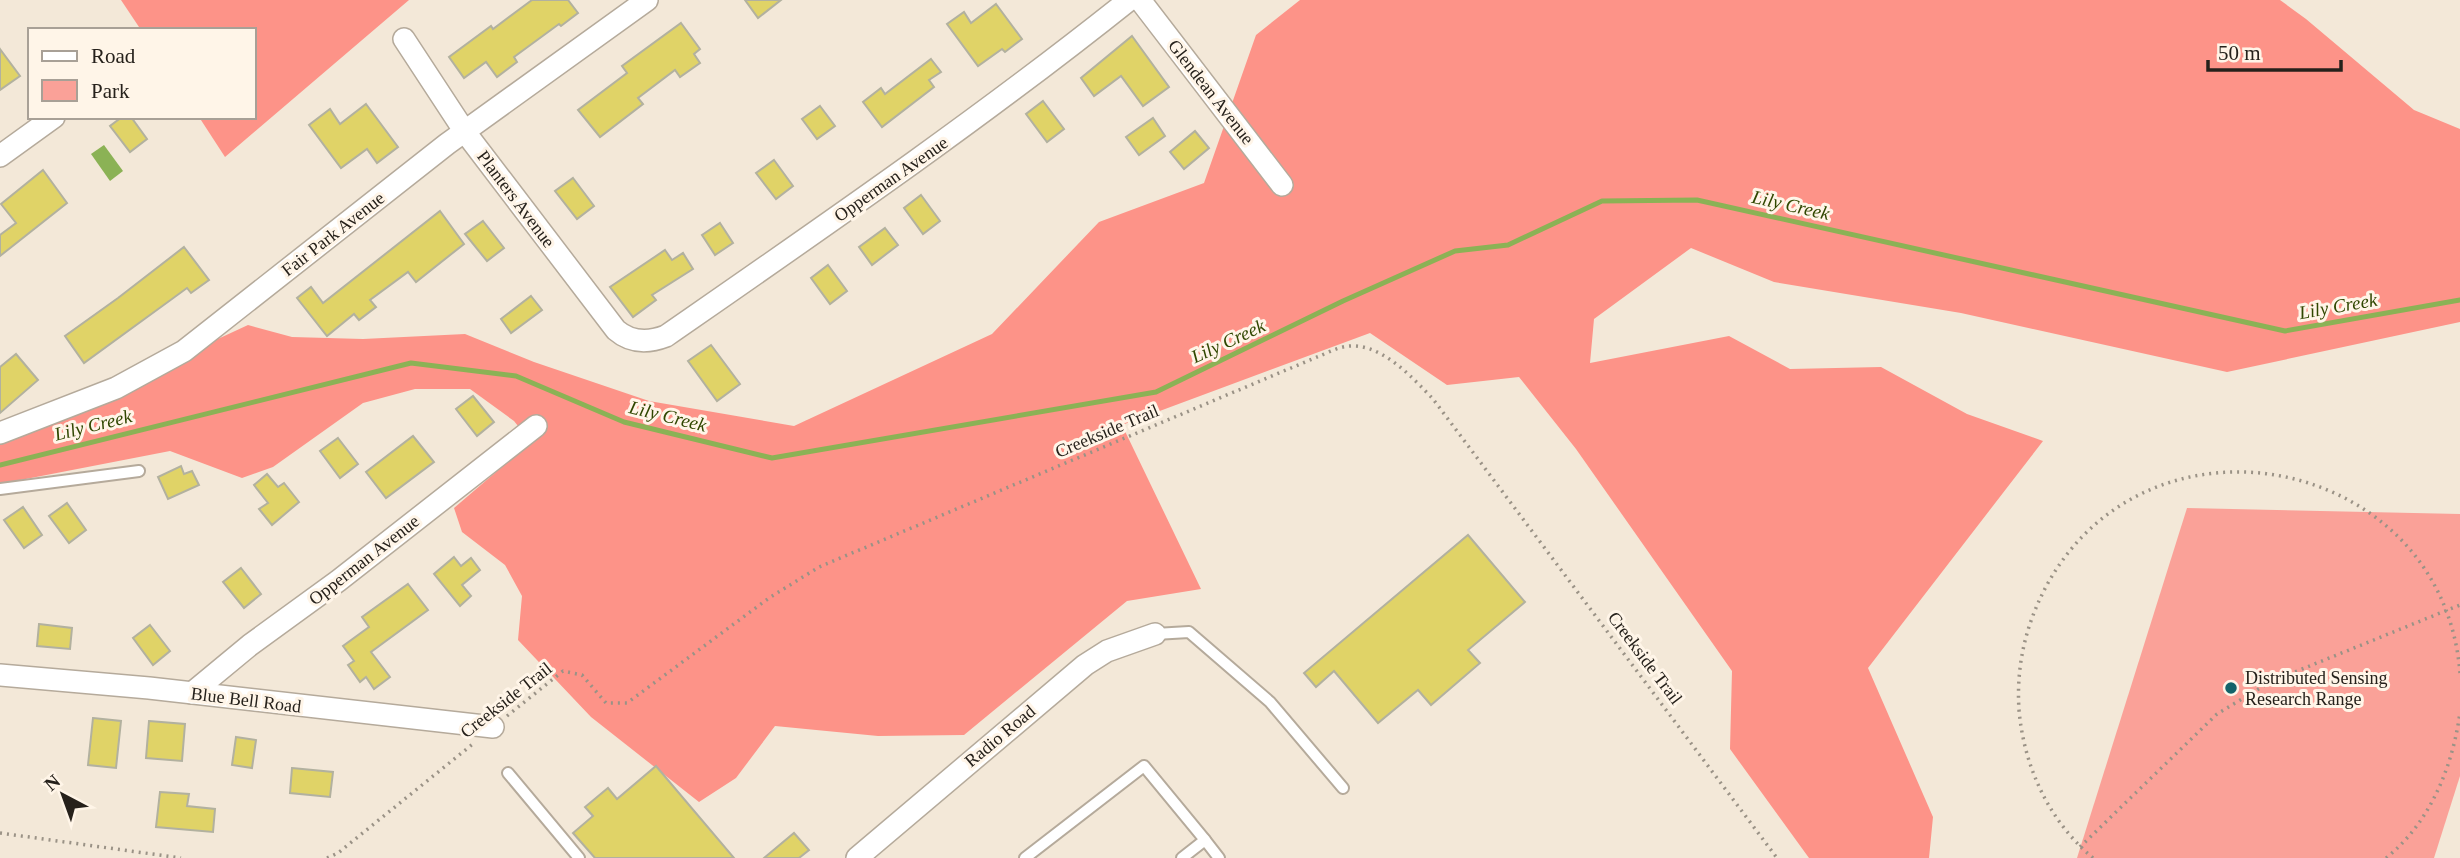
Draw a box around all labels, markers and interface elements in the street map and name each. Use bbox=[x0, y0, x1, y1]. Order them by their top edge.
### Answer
legend bbox=[28, 28, 256, 119]
scale bar bbox=[2208, 28, 2341, 72]
street label: Glendean Avenue bbox=[1164, 36, 1258, 148]
text: 50 m bbox=[2218, 41, 2261, 65]
text: Road bbox=[91, 44, 136, 68]
text: Park bbox=[91, 79, 130, 103]
street label: Opperman Avenue bbox=[830, 132, 952, 226]
street label: Planters Avenue bbox=[473, 147, 559, 251]
water label: Lily Creek bbox=[1749, 186, 1832, 224]
street label: Fair Park Avenue bbox=[278, 188, 388, 280]
water label: Lily Creek bbox=[2296, 289, 2379, 323]
water label: Lily Creek bbox=[1187, 315, 1269, 368]
water label: Lily Creek bbox=[626, 396, 709, 436]
street label: Creekside Trail bbox=[1052, 400, 1162, 462]
water label: Lily Creek bbox=[51, 405, 134, 445]
street label: Opperman Avenue bbox=[305, 511, 423, 609]
street label: Creekside Trail bbox=[1604, 608, 1686, 708]
street label: Creekside Trail bbox=[456, 658, 556, 742]
place label: Distributed Sensing Research Range bbox=[2245, 668, 2388, 709]
marker: Distributed Sensing Research Range bbox=[2223, 680, 2239, 696]
street label: Blue Bell Road bbox=[190, 683, 302, 717]
street label: Radio Road bbox=[961, 701, 1039, 771]
north arrow bbox=[28, 760, 98, 830]
text: N bbox=[40, 770, 64, 795]

